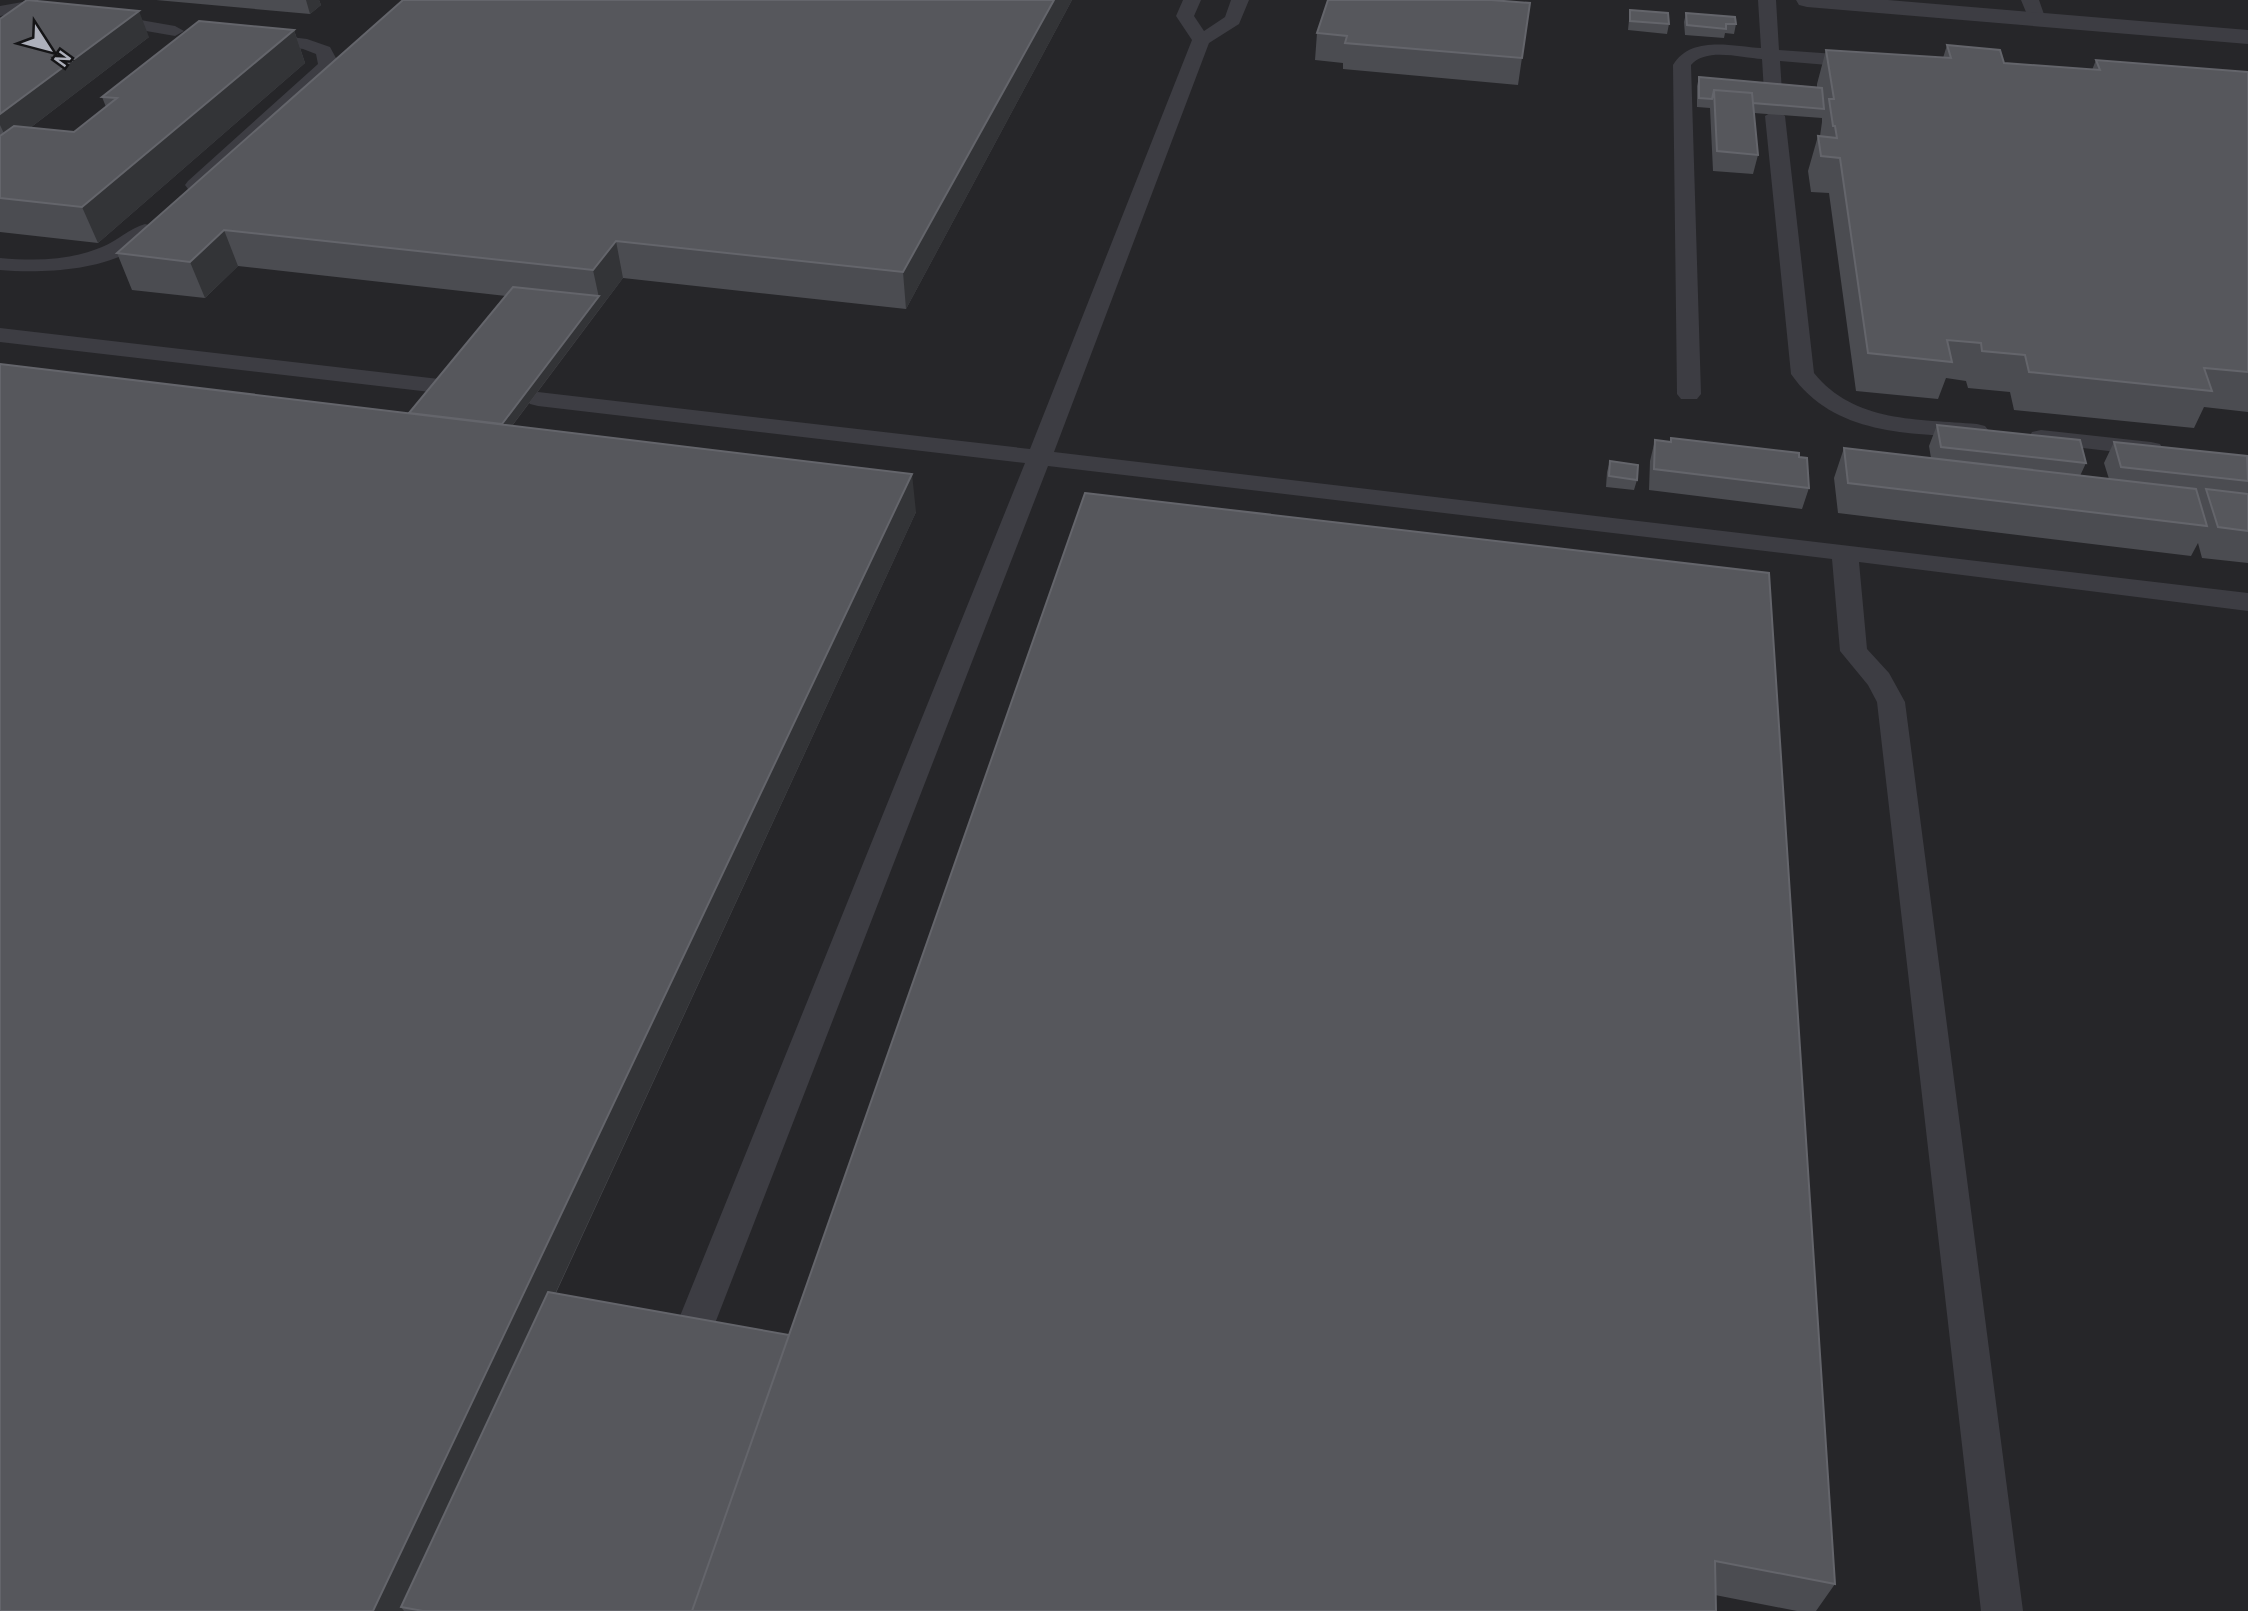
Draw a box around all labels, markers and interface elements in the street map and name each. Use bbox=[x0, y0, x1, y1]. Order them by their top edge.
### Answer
north arrow bbox=[14, 14, 84, 84]
text: N bbox=[48, 46, 77, 72]

